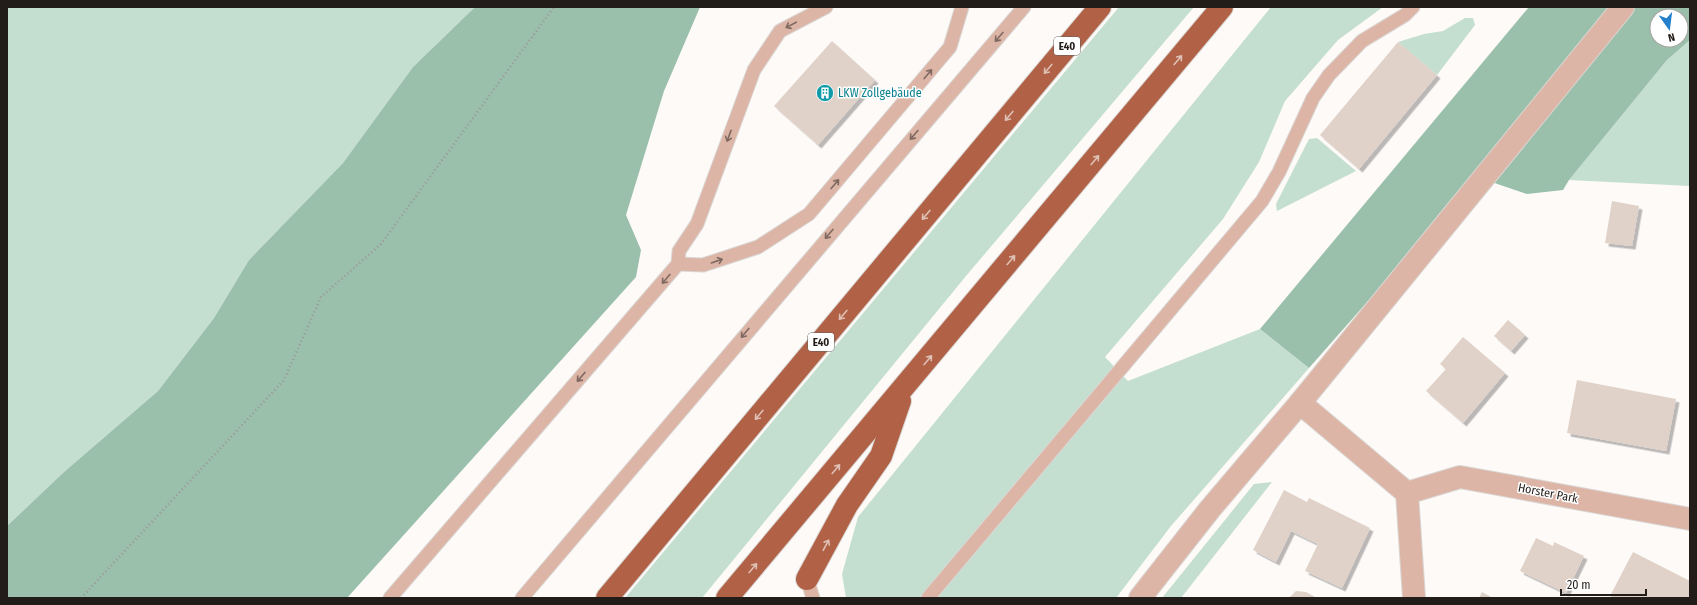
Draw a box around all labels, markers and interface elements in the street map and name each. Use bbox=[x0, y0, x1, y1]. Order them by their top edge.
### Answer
north arrow bbox=[1649, 8, 1689, 48]
one-way arrow bbox=[785, 22, 797, 30]
text: N bbox=[1667, 30, 1676, 44]
one-way arrow bbox=[994, 31, 1003, 42]
road number: E40 bbox=[1054, 37, 1080, 55]
one-way arrow bbox=[1173, 55, 1182, 66]
one-way arrow bbox=[1043, 64, 1052, 75]
one-way arrow bbox=[923, 69, 932, 79]
building icon: LKW Zollgebäude bbox=[815, 83, 835, 103]
place label: LKW Zollgebäude bbox=[838, 86, 922, 100]
one-way arrow bbox=[1005, 110, 1014, 121]
one-way arrow bbox=[725, 130, 733, 142]
one-way arrow bbox=[910, 130, 919, 140]
one-way arrow bbox=[1090, 155, 1099, 166]
one-way arrow bbox=[830, 179, 839, 189]
one-way arrow bbox=[921, 210, 930, 221]
one-way arrow bbox=[825, 229, 834, 239]
one-way arrow bbox=[1007, 255, 1016, 265]
one-way arrow bbox=[710, 256, 722, 264]
one-way arrow bbox=[661, 273, 670, 284]
one-way arrow bbox=[838, 310, 847, 321]
one-way arrow bbox=[741, 328, 750, 339]
road number: E40 bbox=[808, 333, 834, 351]
one-way arrow bbox=[924, 355, 933, 365]
one-way arrow bbox=[577, 372, 586, 382]
one-way arrow bbox=[755, 410, 764, 420]
one-way arrow bbox=[832, 464, 841, 474]
street label: Horster Park bbox=[1517, 480, 1580, 506]
one-way arrow bbox=[822, 539, 830, 551]
one-way arrow bbox=[748, 563, 757, 574]
scale bar bbox=[1561, 571, 1646, 597]
text: 20 m bbox=[1567, 578, 1591, 592]

